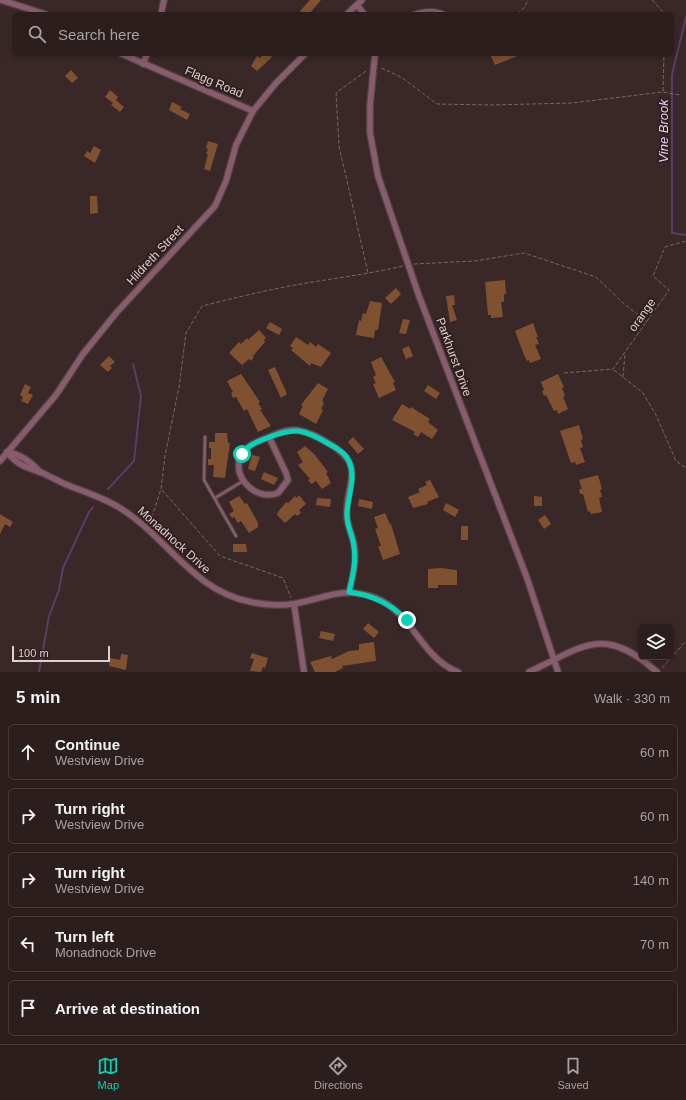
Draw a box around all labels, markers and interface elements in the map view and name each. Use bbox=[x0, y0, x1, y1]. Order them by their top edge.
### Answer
search box bbox=[12, 12, 674, 56]
icon: search bbox=[26, 23, 48, 45]
text: Search here bbox=[58, 26, 140, 43]
street label: Flagg Road bbox=[183, 63, 245, 101]
water label: Vine Brook bbox=[656, 98, 671, 163]
street label: Hildreth Street bbox=[124, 222, 187, 288]
street label: orange bbox=[626, 295, 659, 334]
street label: Parkhurst Drive bbox=[433, 316, 475, 399]
route start bbox=[233, 445, 251, 463]
street label: Monadnock Drive bbox=[135, 504, 214, 577]
route end bbox=[398, 611, 416, 629]
map controls bbox=[638, 624, 674, 660]
button: layers bbox=[638, 624, 674, 660]
scale bar bbox=[12, 644, 110, 663]
text: 100 m bbox=[18, 647, 49, 659]
text: 5 min bbox=[16, 688, 60, 707]
text: Walk · 330 m bbox=[594, 691, 670, 706]
text: Continue bbox=[55, 736, 120, 753]
icon: ahead bbox=[17, 741, 39, 763]
text: 60 m bbox=[640, 745, 669, 760]
text: Westview Drive bbox=[55, 753, 144, 768]
text: Turn right bbox=[55, 800, 125, 817]
icon: right bbox=[17, 805, 39, 827]
text: 60 m bbox=[640, 809, 669, 824]
text: Westview Drive bbox=[55, 817, 144, 832]
text: Turn right bbox=[55, 864, 125, 881]
icon: right bbox=[17, 869, 39, 891]
text: 140 m bbox=[633, 873, 669, 888]
text: Westview Drive bbox=[55, 881, 144, 896]
text: Turn left bbox=[55, 928, 114, 945]
icon: left bbox=[17, 933, 39, 955]
text: 70 m bbox=[640, 937, 669, 952]
text: Monadnock Drive bbox=[55, 945, 156, 960]
icon: arrive bbox=[17, 997, 39, 1019]
text: Arrive at destination bbox=[55, 1000, 200, 1017]
tab: Map bbox=[97, 1055, 119, 1091]
tab: Directions bbox=[314, 1055, 363, 1091]
tab: Saved bbox=[557, 1055, 589, 1091]

